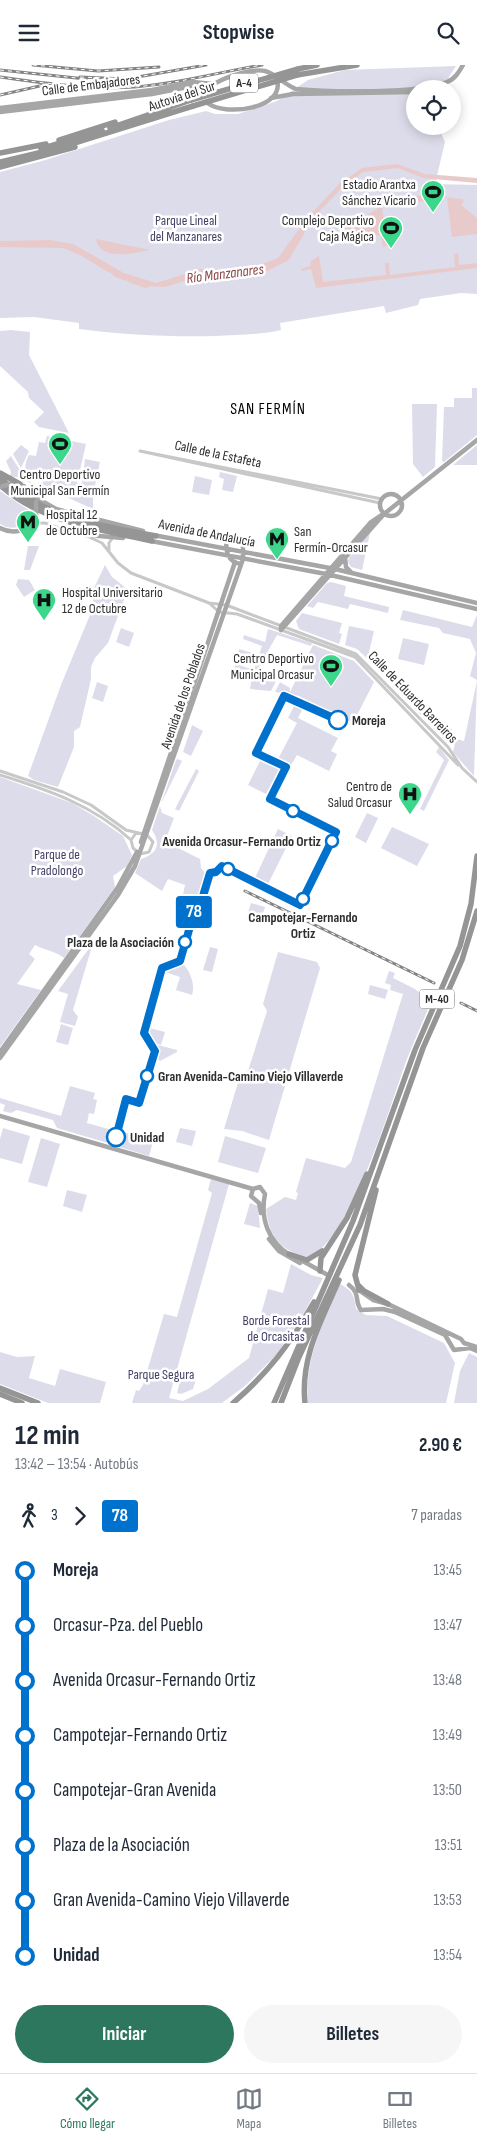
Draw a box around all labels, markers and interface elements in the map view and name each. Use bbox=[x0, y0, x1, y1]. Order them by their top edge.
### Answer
icon: menu bbox=[15, 19, 43, 47]
text: Stopwise bbox=[203, 19, 274, 46]
icon: search bbox=[434, 19, 462, 47]
street label: Calle de Embajadores bbox=[41, 71, 141, 99]
road number: A-4 bbox=[230, 73, 258, 93]
street label: Autovía del Sur bbox=[145, 77, 218, 115]
map controls bbox=[406, 80, 461, 135]
button: locate bbox=[406, 80, 461, 135]
place label: Estadio Arantxa Sánchez Vicario bbox=[342, 176, 416, 209]
sports icon: Estadio Arantxa Sánchez Vicario bbox=[420, 179, 446, 213]
park label: Parque Lineal del Manzanares bbox=[150, 212, 222, 245]
place label: Complejo Deportivo Caja Mágica bbox=[282, 212, 374, 245]
sports icon: Complejo Deportivo Caja Mágica bbox=[378, 215, 404, 249]
water label: Río Manzanares bbox=[185, 260, 265, 288]
district label: SAN FERMÍN bbox=[230, 400, 306, 419]
sports icon: Centro Deportivo Municipal San Fermín bbox=[47, 431, 73, 465]
street label: Calle de la Estafeta bbox=[173, 437, 263, 471]
place label: Centro Deportivo Municipal San Fermín bbox=[11, 466, 109, 499]
place label: Hospital 12 de Octubre bbox=[46, 506, 98, 539]
metro station icon: Hospital 12 de Octubre bbox=[15, 509, 41, 543]
street label: Avenida de Andalucía bbox=[156, 515, 257, 551]
place label: San Fermín-Orcasur bbox=[294, 523, 368, 556]
metro station icon: San Fermín-Orcasur bbox=[264, 526, 290, 560]
place label: Hospital Universitario 12 de Octubre bbox=[62, 584, 163, 617]
hospital icon: Hospital Universitario 12 de Octubre bbox=[31, 587, 57, 621]
street label: Avenida de los Poblados bbox=[157, 641, 209, 752]
street label: Calle de Eduardo Barreiros bbox=[365, 647, 461, 747]
place label: Centro Deportivo Municipal Orcasur bbox=[231, 650, 314, 683]
sports icon: Centro Deportivo Municipal Orcasur bbox=[318, 653, 344, 687]
marker: Moreja bbox=[328, 710, 348, 730]
place label: Moreja bbox=[352, 712, 386, 729]
place label: Centro de Salud Orcasur bbox=[328, 778, 392, 811]
hospital icon: Centro de Salud Orcasur bbox=[397, 781, 423, 815]
unlabelled marker bbox=[286, 804, 300, 818]
place label: Avenida Orcasur-Fernando Ortiz bbox=[162, 833, 322, 850]
marker: Avenida Orcasur-Fernando Ortiz bbox=[325, 834, 339, 848]
park label: Parque de Pradolongo bbox=[31, 846, 83, 879]
unlabelled marker bbox=[221, 862, 235, 876]
marker: Campotejar-Fernando Ortiz bbox=[296, 892, 310, 906]
line badge: 78 bbox=[172, 896, 216, 928]
text: 78 bbox=[186, 901, 202, 922]
place label: Campotejar-Fernando Ortiz bbox=[248, 909, 358, 942]
place label: Plaza de la Asociación bbox=[67, 934, 174, 951]
marker: Plaza de la Asociación bbox=[178, 935, 192, 949]
road number: M-40 bbox=[420, 989, 454, 1009]
place label: Gran Avenida-Camino Viejo Villaverde bbox=[158, 1068, 343, 1085]
marker: Gran Avenida-Camino Viejo Villaverde bbox=[140, 1069, 154, 1083]
marker: Unidad bbox=[106, 1127, 126, 1147]
place label: Unidad bbox=[130, 1129, 164, 1146]
park label: Borde Forestal de Orcasitas bbox=[242, 1312, 310, 1345]
park label: Parque Segura bbox=[128, 1366, 194, 1383]
text: 12 min bbox=[15, 1419, 80, 1452]
text: 2.90 € bbox=[419, 1434, 462, 1457]
text: 13:42 – 13:54 · Autobús bbox=[15, 1455, 138, 1474]
icon: walk bbox=[15, 1502, 43, 1530]
icon: forward bbox=[66, 1502, 94, 1530]
text: 78 bbox=[112, 1505, 128, 1526]
text: 3 bbox=[51, 1506, 58, 1525]
text: 7 paradas bbox=[411, 1506, 462, 1525]
text: Moreja bbox=[53, 1559, 99, 1582]
text: 13:45 bbox=[434, 1561, 462, 1580]
text: Orcasur-Pza. del Pueblo bbox=[53, 1614, 203, 1637]
text: 13:47 bbox=[434, 1616, 462, 1635]
text: Avenida Orcasur-Fernando Ortiz bbox=[53, 1669, 256, 1692]
text: 13:48 bbox=[433, 1671, 462, 1690]
text: Campotejar-Fernando Ortiz bbox=[53, 1724, 227, 1747]
text: 13:49 bbox=[433, 1726, 462, 1745]
text: Campotejar-Gran Avenida bbox=[53, 1779, 216, 1802]
text: 13:50 bbox=[433, 1781, 462, 1800]
text: Plaza de la Asociación bbox=[53, 1834, 190, 1857]
text: 13:51 bbox=[435, 1836, 462, 1855]
text: Gran Avenida-Camino Viejo Villaverde bbox=[53, 1889, 290, 1912]
text: 13:53 bbox=[434, 1891, 462, 1910]
text: Unidad bbox=[53, 1944, 100, 1967]
text: 13:54 bbox=[434, 1946, 462, 1965]
button: Iniciar bbox=[15, 2005, 234, 2063]
button: Billetes bbox=[244, 2005, 462, 2063]
tab: Cómo llegar bbox=[60, 2085, 115, 2132]
tab: Mapa bbox=[235, 2085, 263, 2132]
tab: Billetes bbox=[383, 2085, 417, 2132]

